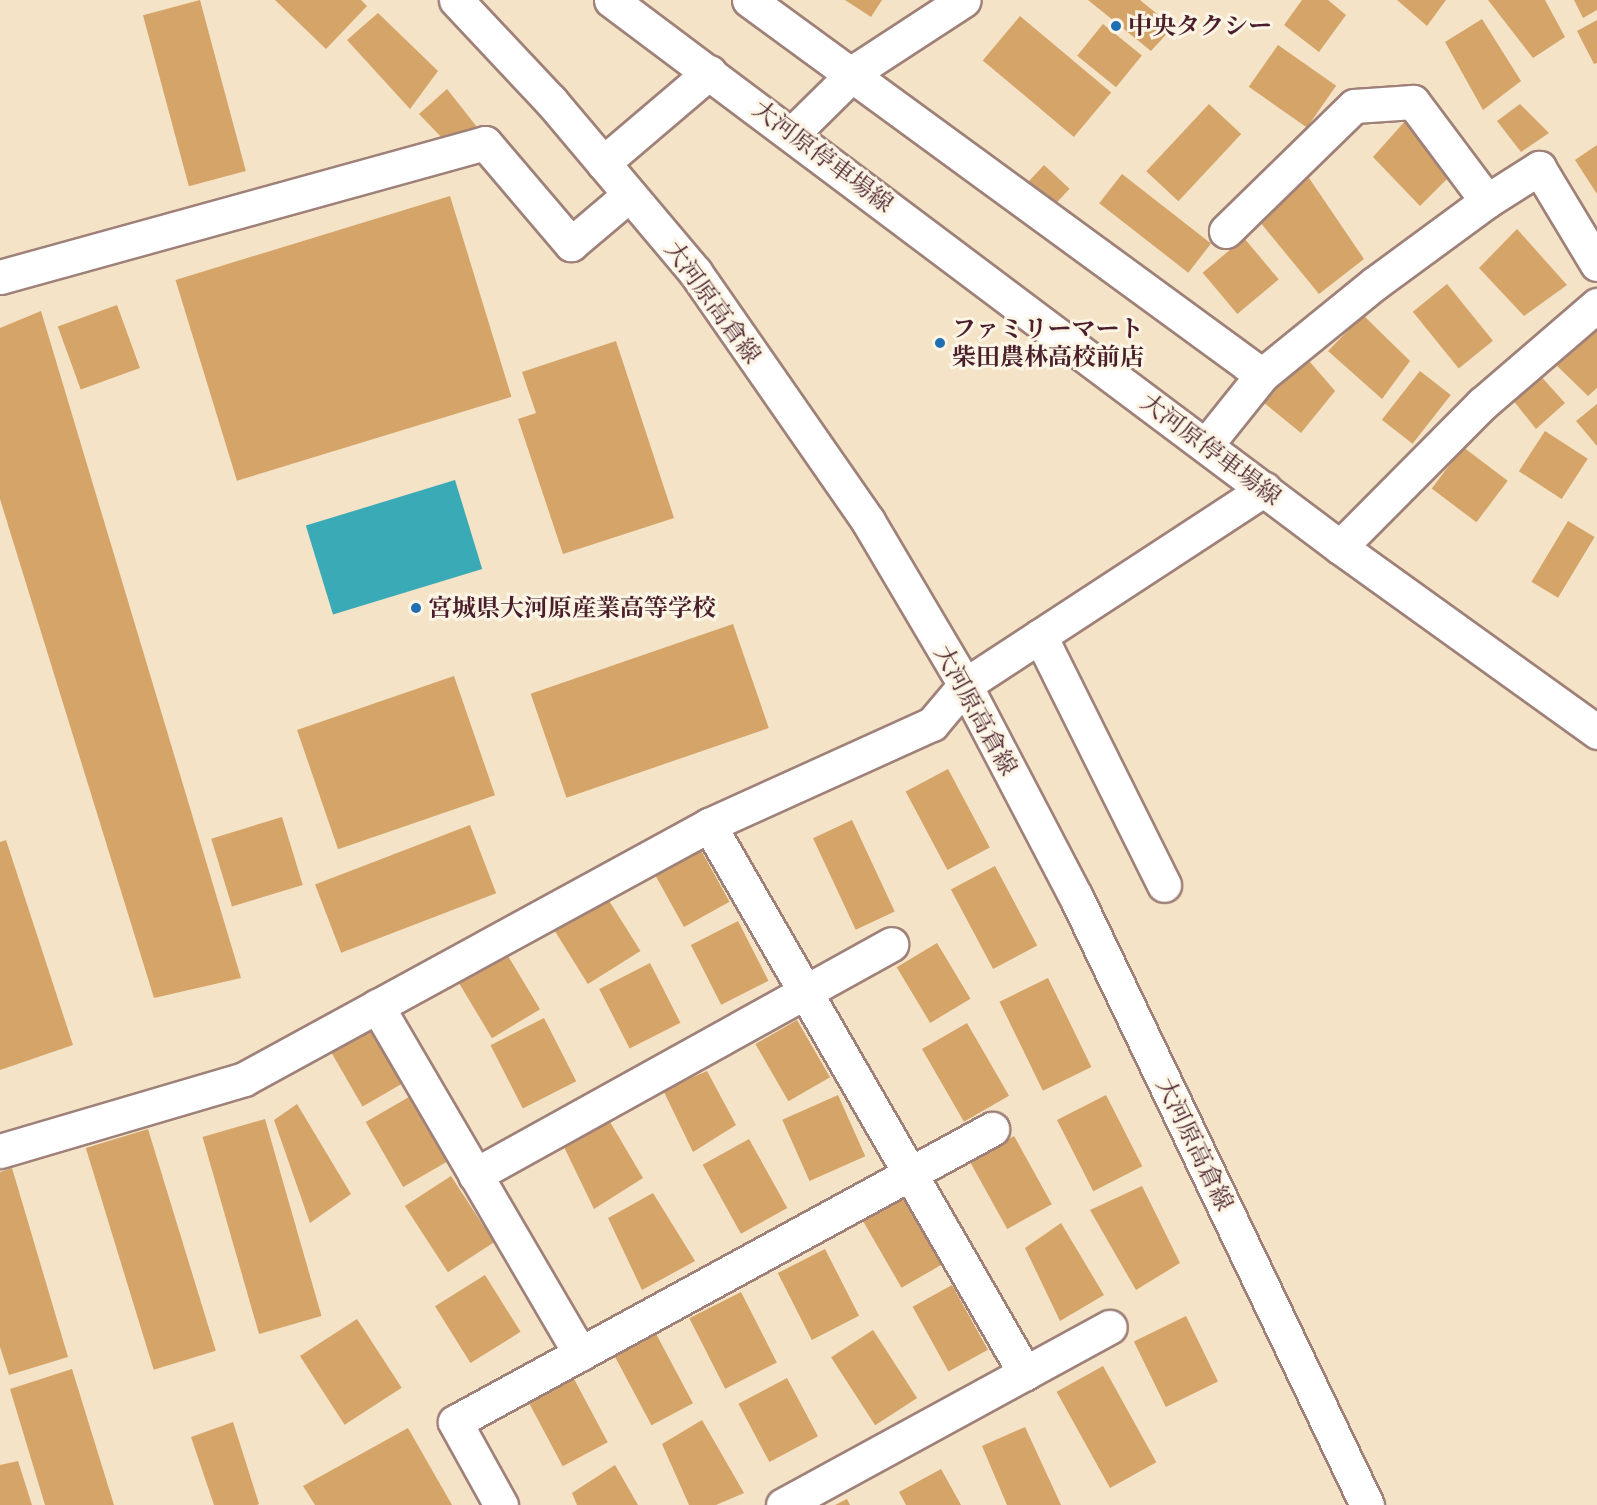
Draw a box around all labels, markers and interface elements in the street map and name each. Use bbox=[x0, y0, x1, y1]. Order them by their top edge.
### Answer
place label: 中央タクシー bbox=[1128, 12, 1272, 40]
marker: 中央タクシー bbox=[1109, 19, 1123, 33]
street label: 大河原停車場線 bbox=[747, 94, 899, 218]
street label: 大河原高倉線 bbox=[659, 235, 767, 369]
place label: ファミリーマート 柴田農林高校前店 bbox=[952, 315, 1144, 371]
marker: ファミリーマート 柴田農林高校前店 bbox=[933, 336, 947, 350]
street label: 大河原停車場線 bbox=[1135, 387, 1287, 511]
place label: 宮城県大河原産業高等学校 bbox=[428, 594, 716, 622]
marker: 宮城県大河原産業高等学校 bbox=[409, 601, 423, 615]
street label: 大河原高倉線 bbox=[928, 640, 1024, 780]
street label: 大河原高倉線 bbox=[1150, 1073, 1240, 1215]

